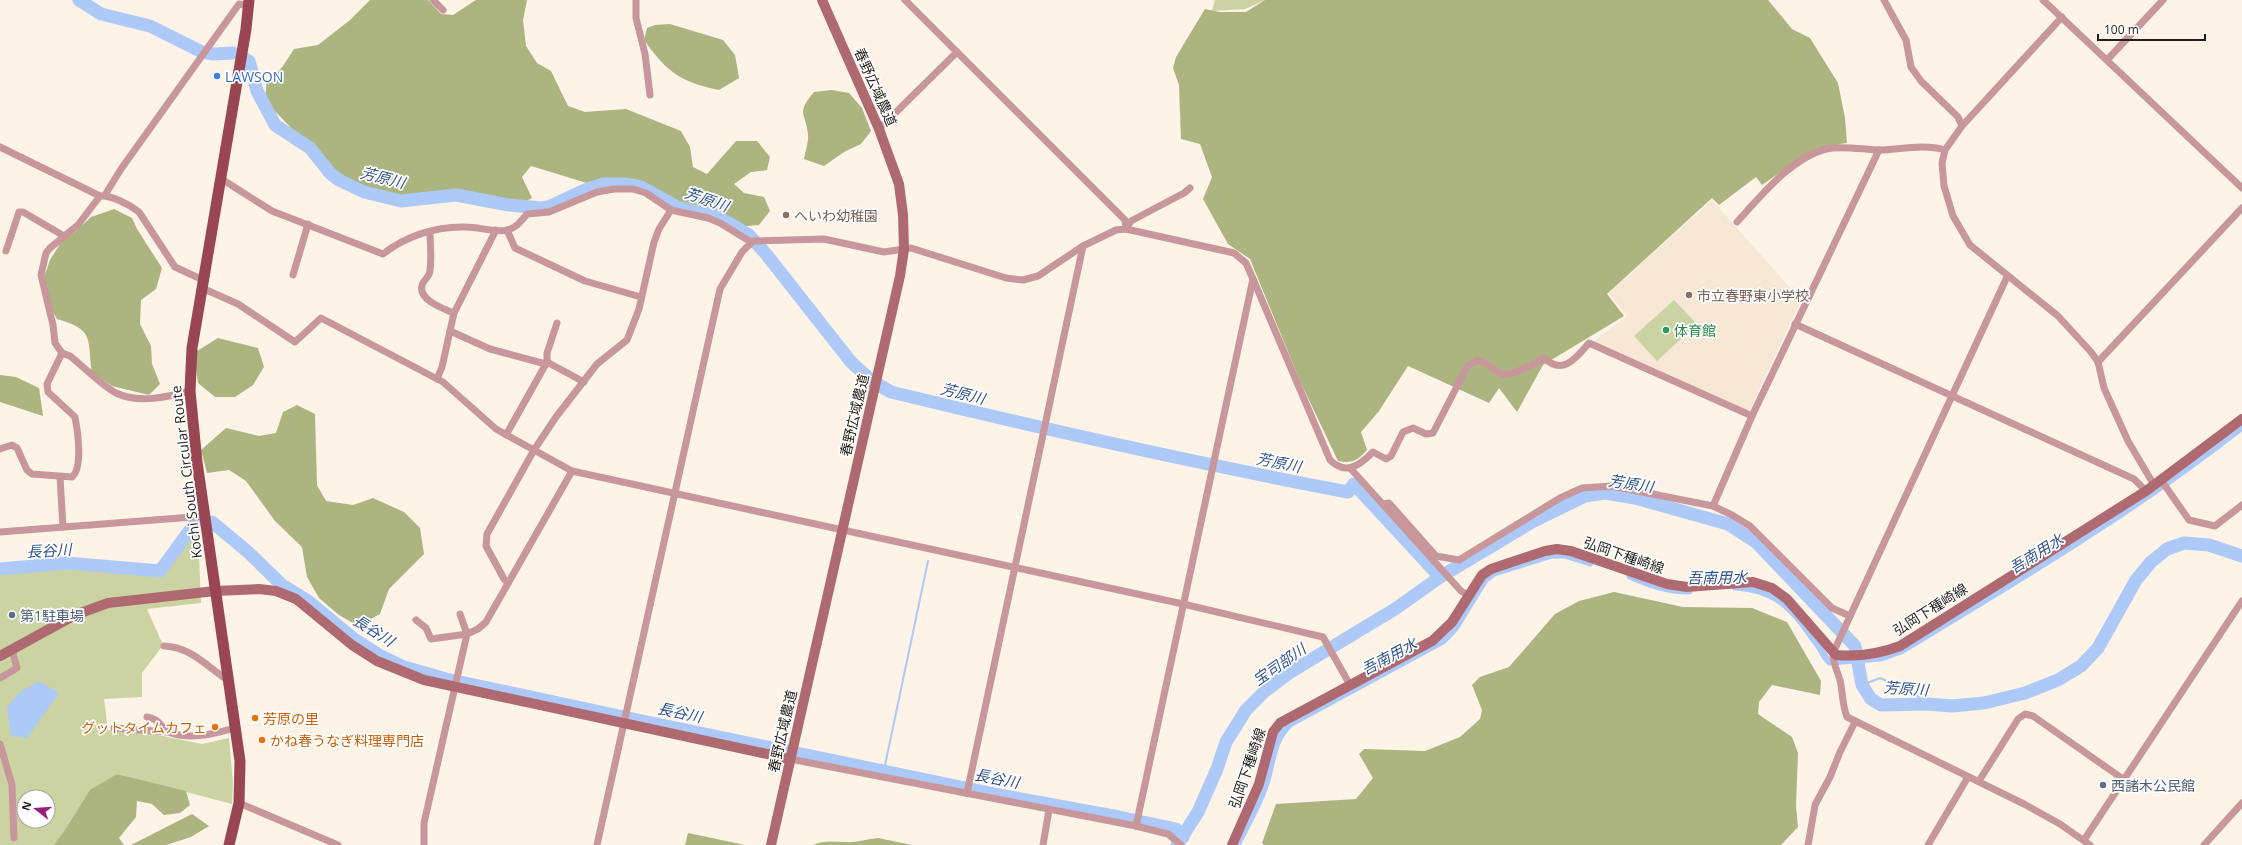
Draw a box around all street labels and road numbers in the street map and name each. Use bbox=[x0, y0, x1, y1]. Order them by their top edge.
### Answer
street label: 春野広域農道 bbox=[850, 45, 902, 129]
street label: 春野広域農道 bbox=[835, 372, 873, 458]
street label: Kochi South Circular Route bbox=[166, 384, 206, 559]
street label: 弘岡下種崎線 bbox=[1581, 532, 1667, 578]
street label: 弘岡下種崎線 bbox=[1889, 579, 1971, 639]
street label: 春野広域農道 bbox=[763, 688, 801, 774]
street label: 弘岡下種崎線 bbox=[1224, 725, 1270, 811]

